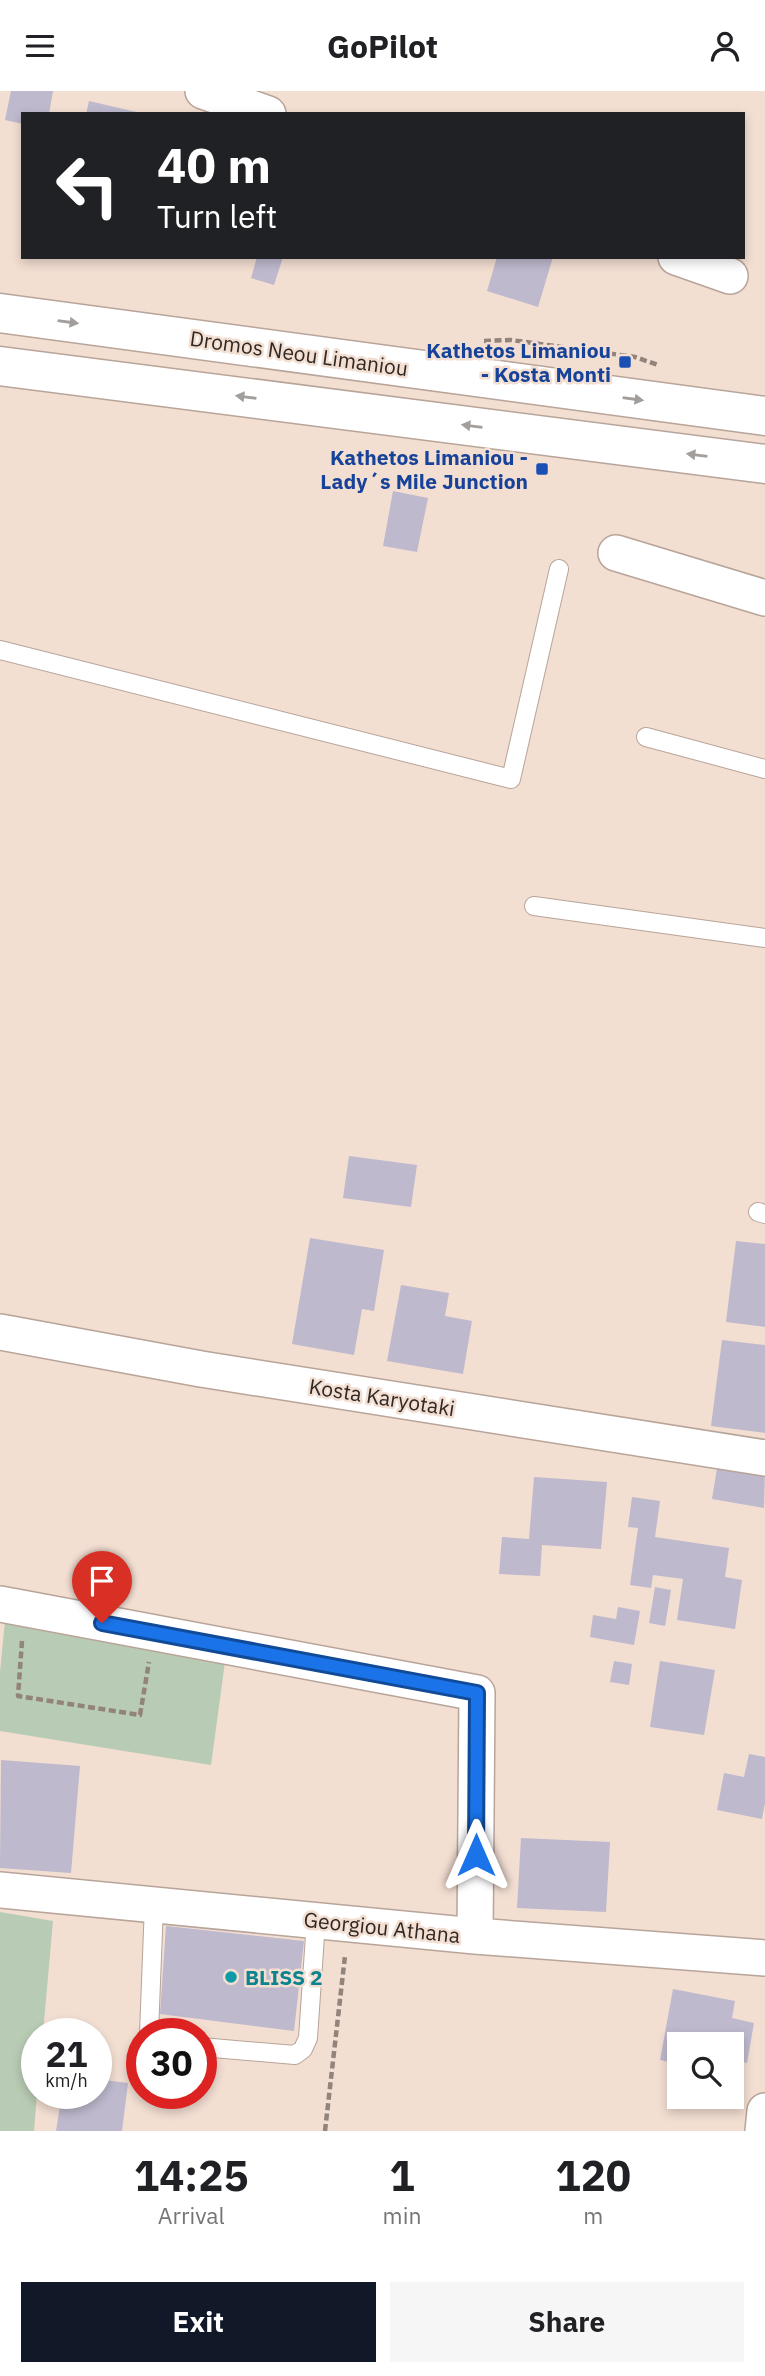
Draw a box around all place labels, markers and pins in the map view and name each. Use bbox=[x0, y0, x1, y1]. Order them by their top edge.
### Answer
place label: Kathetos Limaniou - Kosta Monti bbox=[426, 336, 611, 388]
marker: Kathetos Limaniou - Kosta Monti bbox=[617, 354, 633, 370]
place label: Kathetos Limaniou - Lady´s Mile Junction bbox=[320, 443, 528, 495]
marker: Kathetos Limaniou - Lady´s Mile Junction bbox=[534, 461, 550, 477]
pin bbox=[72, 1551, 132, 1623]
place label: BLISS 2 bbox=[245, 1963, 323, 1991]
marker: BLISS 2 bbox=[223, 1969, 239, 1985]

